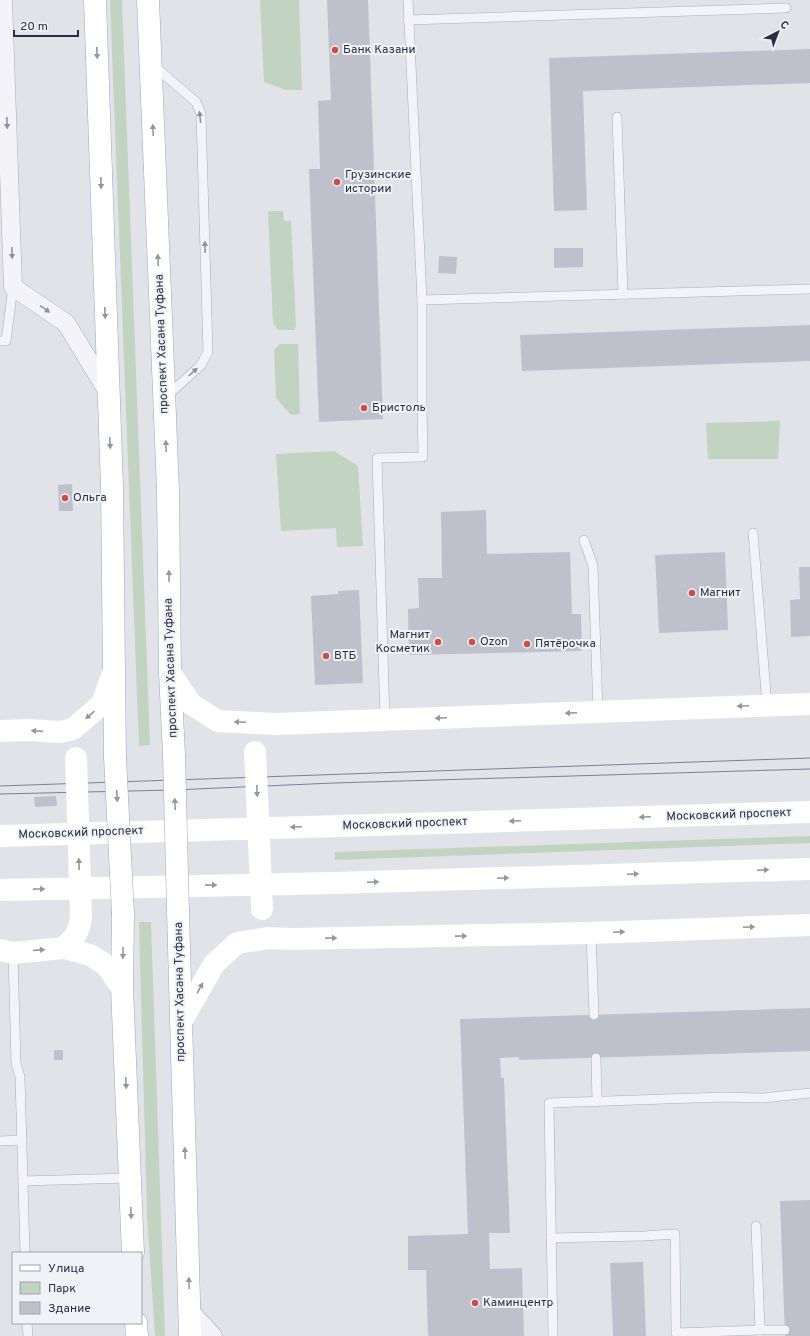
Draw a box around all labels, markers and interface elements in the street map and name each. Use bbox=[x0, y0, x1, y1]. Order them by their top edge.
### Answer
scale bar bbox=[14, 12, 78, 38]
north arrow bbox=[758, 12, 798, 52]
text: С bbox=[777, 18, 791, 33]
text: 20 m bbox=[20, 19, 48, 35]
place label: Банк Казани bbox=[343, 42, 416, 58]
marker: Банк Казани bbox=[330, 45, 340, 55]
one-way arrow bbox=[93, 47, 100, 59]
one-way arrow bbox=[197, 111, 203, 123]
one-way arrow bbox=[4, 117, 11, 129]
one-way arrow bbox=[150, 123, 156, 136]
place label: Грузинские истории bbox=[345, 167, 411, 197]
one-way arrow bbox=[98, 177, 104, 190]
marker: Грузинские истории bbox=[332, 177, 342, 187]
one-way arrow bbox=[201, 241, 208, 253]
one-way arrow bbox=[9, 247, 15, 260]
one-way arrow bbox=[155, 254, 162, 266]
street label: проспект Хасана Туфана bbox=[152, 274, 172, 414]
one-way arrow bbox=[40, 305, 50, 313]
one-way arrow bbox=[102, 307, 109, 319]
one-way arrow bbox=[189, 368, 198, 377]
place label: Бристоль bbox=[372, 400, 426, 416]
marker: Бристоль bbox=[359, 403, 369, 413]
one-way arrow bbox=[107, 437, 114, 449]
one-way arrow bbox=[163, 439, 169, 452]
place label: Ольга bbox=[73, 490, 107, 506]
marker: Ольга bbox=[60, 493, 70, 503]
one-way arrow bbox=[165, 570, 172, 582]
place label: Магнит bbox=[700, 585, 741, 601]
marker: Магнит bbox=[687, 588, 697, 598]
street label: проспект Хасана Туфана bbox=[161, 598, 181, 738]
place label: Магнит Косметик bbox=[375, 627, 431, 657]
place label: Ozon bbox=[480, 634, 508, 650]
place label: Пятёрочка bbox=[535, 636, 596, 652]
marker: Магнит Косметик bbox=[433, 637, 443, 647]
marker: Ozon bbox=[467, 637, 477, 647]
marker: Пятёрочка bbox=[522, 639, 532, 649]
place label: ВТБ bbox=[334, 648, 357, 664]
marker: ВТБ bbox=[321, 651, 331, 661]
one-way arrow bbox=[737, 702, 749, 709]
one-way arrow bbox=[565, 709, 577, 716]
one-way arrow bbox=[85, 710, 95, 719]
one-way arrow bbox=[435, 714, 447, 721]
one-way arrow bbox=[234, 719, 246, 726]
one-way arrow bbox=[31, 727, 43, 734]
one-way arrow bbox=[253, 785, 260, 797]
one-way arrow bbox=[114, 790, 121, 802]
one-way arrow bbox=[172, 797, 178, 810]
street label: Московский проспект bbox=[666, 805, 792, 825]
street label: Московский проспект bbox=[342, 814, 468, 834]
one-way arrow bbox=[638, 814, 651, 820]
one-way arrow bbox=[508, 818, 521, 824]
street label: Московский проспект bbox=[18, 823, 144, 843]
one-way arrow bbox=[289, 824, 302, 830]
one-way arrow bbox=[76, 857, 82, 870]
one-way arrow bbox=[757, 867, 769, 874]
one-way arrow bbox=[627, 871, 640, 877]
one-way arrow bbox=[497, 875, 510, 881]
one-way arrow bbox=[367, 879, 380, 885]
one-way arrow bbox=[205, 882, 217, 889]
one-way arrow bbox=[33, 886, 46, 892]
street label: проспект Хасана Туфана bbox=[171, 922, 189, 1062]
one-way arrow bbox=[743, 924, 756, 930]
one-way arrow bbox=[613, 929, 626, 935]
one-way arrow bbox=[455, 932, 467, 939]
one-way arrow bbox=[325, 935, 338, 941]
one-way arrow bbox=[33, 947, 45, 954]
one-way arrow bbox=[120, 947, 126, 960]
one-way arrow bbox=[197, 982, 204, 994]
one-way arrow bbox=[123, 1077, 129, 1090]
one-way arrow bbox=[182, 1146, 188, 1159]
one-way arrow bbox=[128, 1207, 134, 1220]
legend bbox=[12, 1252, 142, 1324]
text: Улица bbox=[48, 1261, 84, 1277]
one-way arrow bbox=[185, 1277, 192, 1289]
text: Парк bbox=[48, 1281, 76, 1297]
place label: Каминцентр bbox=[483, 1295, 553, 1311]
marker: Каминцентр bbox=[470, 1298, 480, 1308]
text: Здание bbox=[48, 1301, 91, 1317]

